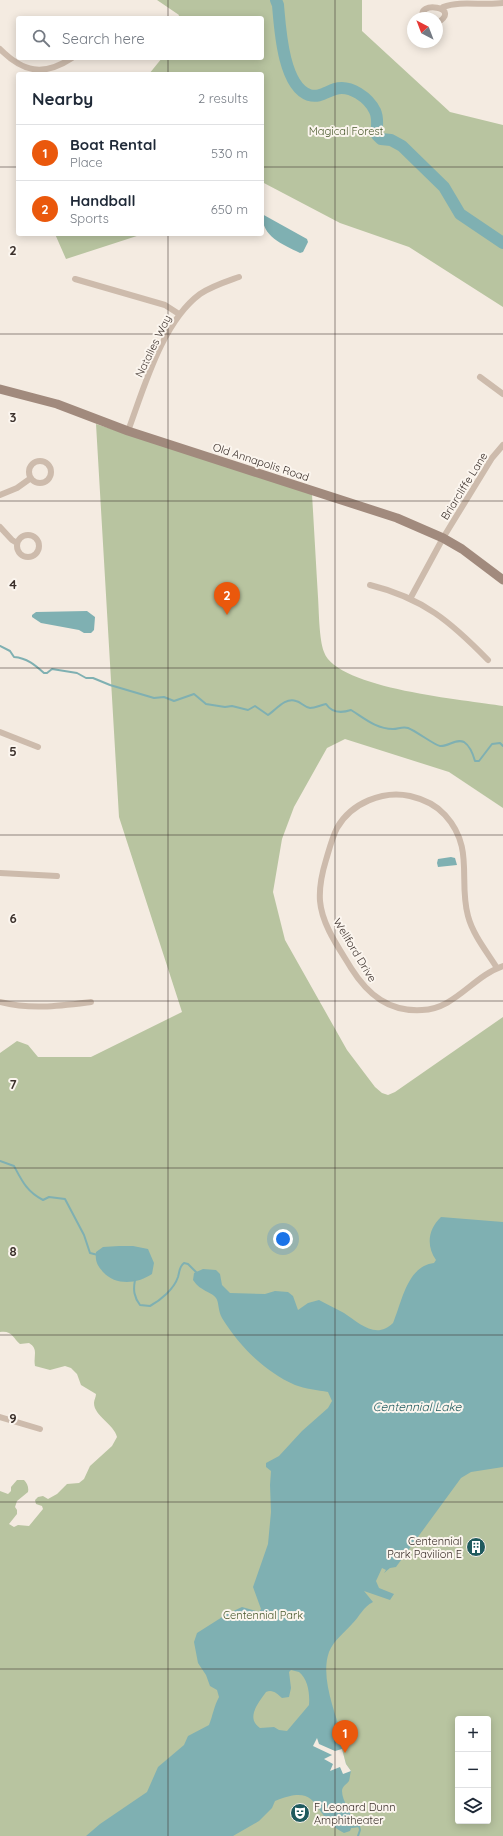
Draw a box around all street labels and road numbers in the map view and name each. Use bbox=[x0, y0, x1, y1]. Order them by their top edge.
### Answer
street label: Natalies Way bbox=[132, 312, 174, 380]
street label: Old Annapolis Road bbox=[211, 440, 311, 484]
street label: Briarcliffe Lane bbox=[438, 450, 490, 522]
street label: Wellford Drive bbox=[330, 916, 380, 984]

